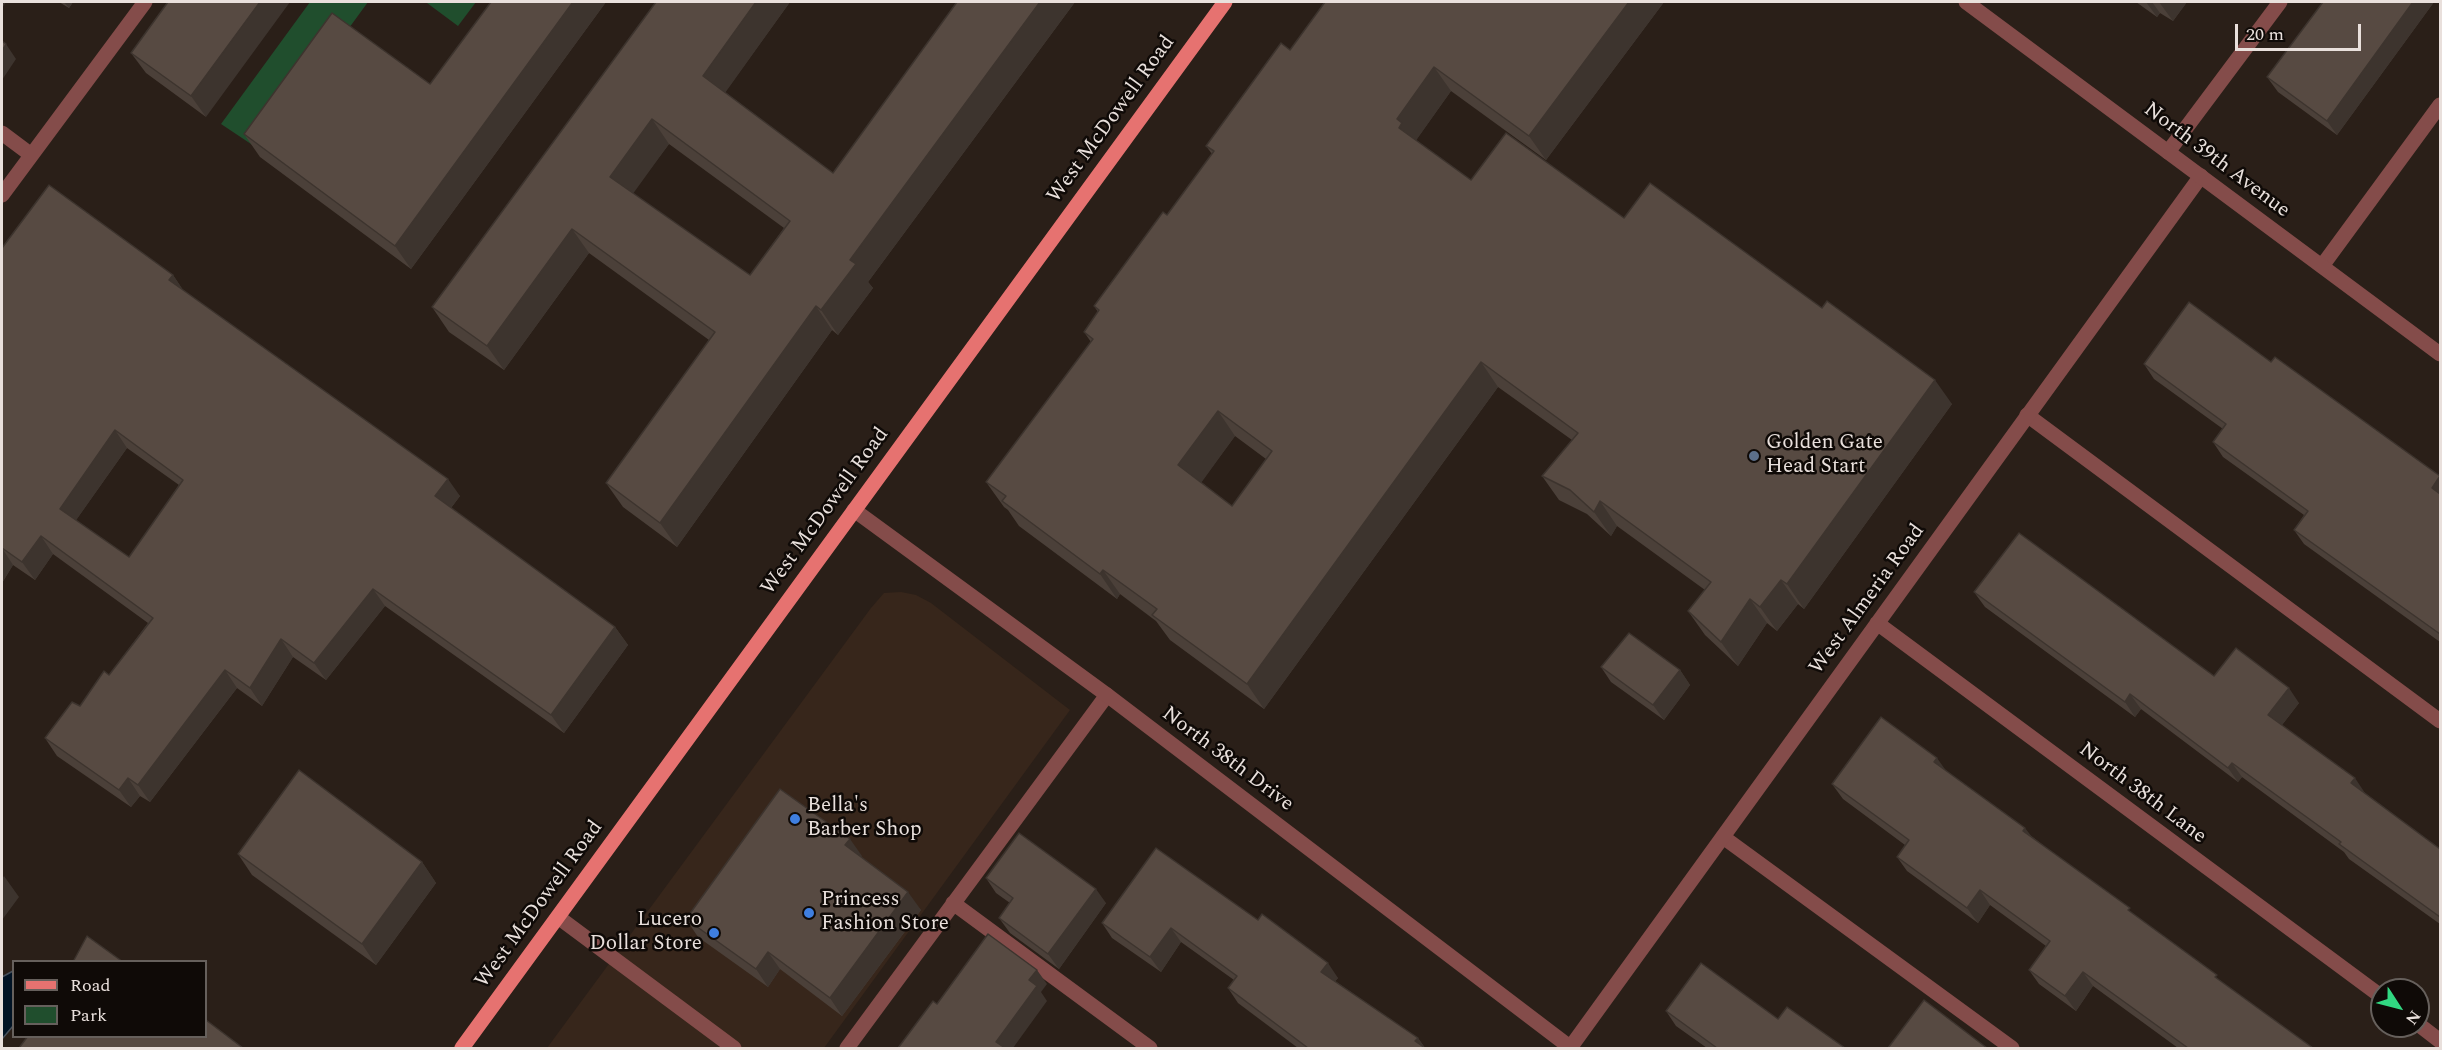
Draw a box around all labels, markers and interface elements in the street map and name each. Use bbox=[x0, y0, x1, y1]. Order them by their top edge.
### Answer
scale bar bbox=[2238, 12, 2364, 50]
text: 20 m bbox=[2246, 21, 2284, 48]
street label: West McDowell Road bbox=[1043, 31, 1181, 209]
street label: North 39th Avenue bbox=[2138, 98, 2294, 224]
street label: West McDowell Road bbox=[757, 423, 895, 601]
place label: Golden Gate Head Start bbox=[1766, 431, 1883, 481]
marker: Golden Gate Head Start bbox=[1747, 449, 1761, 463]
street label: West Almeria Road bbox=[1805, 520, 1931, 680]
street label: North 38th Drive bbox=[1156, 702, 1298, 818]
street label: North 38th Lane bbox=[2073, 738, 2211, 850]
place label: Bella's Barber Shop bbox=[807, 794, 922, 844]
marker: Bella's Barber Shop bbox=[788, 812, 802, 826]
street label: West McDowell Road bbox=[471, 816, 609, 994]
place label: Princess Fashion Store bbox=[821, 888, 949, 938]
marker: Princess Fashion Store bbox=[802, 906, 816, 920]
place label: Lucero Dollar Store bbox=[590, 908, 702, 958]
marker: Lucero Dollar Store bbox=[707, 926, 721, 940]
legend bbox=[12, 960, 207, 1038]
text: Road bbox=[70, 972, 111, 999]
north arrow bbox=[2370, 978, 2430, 1038]
text: Park bbox=[70, 1002, 107, 1029]
text: N bbox=[2399, 1005, 2426, 1030]

